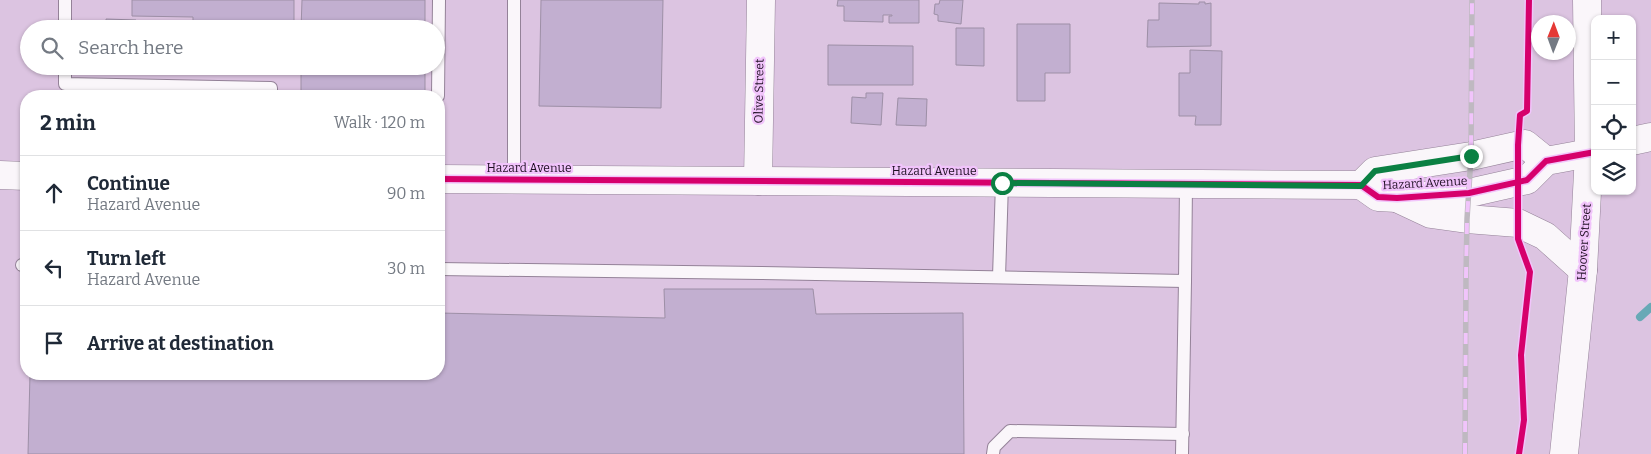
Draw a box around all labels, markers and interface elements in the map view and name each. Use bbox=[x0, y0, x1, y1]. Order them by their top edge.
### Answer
north arrow bbox=[1531, 15, 1576, 60]
map controls bbox=[1591, 15, 1636, 195]
button: + bbox=[1591, 15, 1636, 60]
search box bbox=[20, 20, 445, 75]
icon: search bbox=[38, 34, 66, 62]
text: Search here bbox=[78, 36, 183, 59]
street label: Olive Street bbox=[751, 58, 767, 123]
button: − bbox=[1591, 60, 1636, 105]
button: locate bbox=[1591, 105, 1636, 150]
text: 2 min bbox=[40, 110, 96, 136]
text: Walk · 120 m bbox=[334, 113, 425, 132]
route end bbox=[1460, 145, 1483, 168]
button: layers bbox=[1591, 150, 1636, 195]
street label: Hazard Avenue bbox=[487, 161, 571, 175]
street label: Hazard Avenue bbox=[892, 164, 976, 178]
text: Continue bbox=[87, 172, 170, 195]
route start bbox=[991, 172, 1014, 195]
street label: Hazard Avenue bbox=[1382, 174, 1468, 192]
icon: ahead bbox=[40, 179, 68, 207]
text: 90 m bbox=[387, 184, 425, 203]
text: Hazard Avenue bbox=[87, 195, 200, 214]
street label: Hoover Street bbox=[1574, 202, 1594, 281]
text: Turn left bbox=[87, 247, 166, 270]
icon: left bbox=[40, 254, 68, 282]
text: 30 m bbox=[387, 259, 425, 278]
text: Hazard Avenue bbox=[87, 270, 200, 289]
icon: arrive bbox=[40, 329, 68, 357]
text: Arrive at destination bbox=[87, 332, 274, 355]

